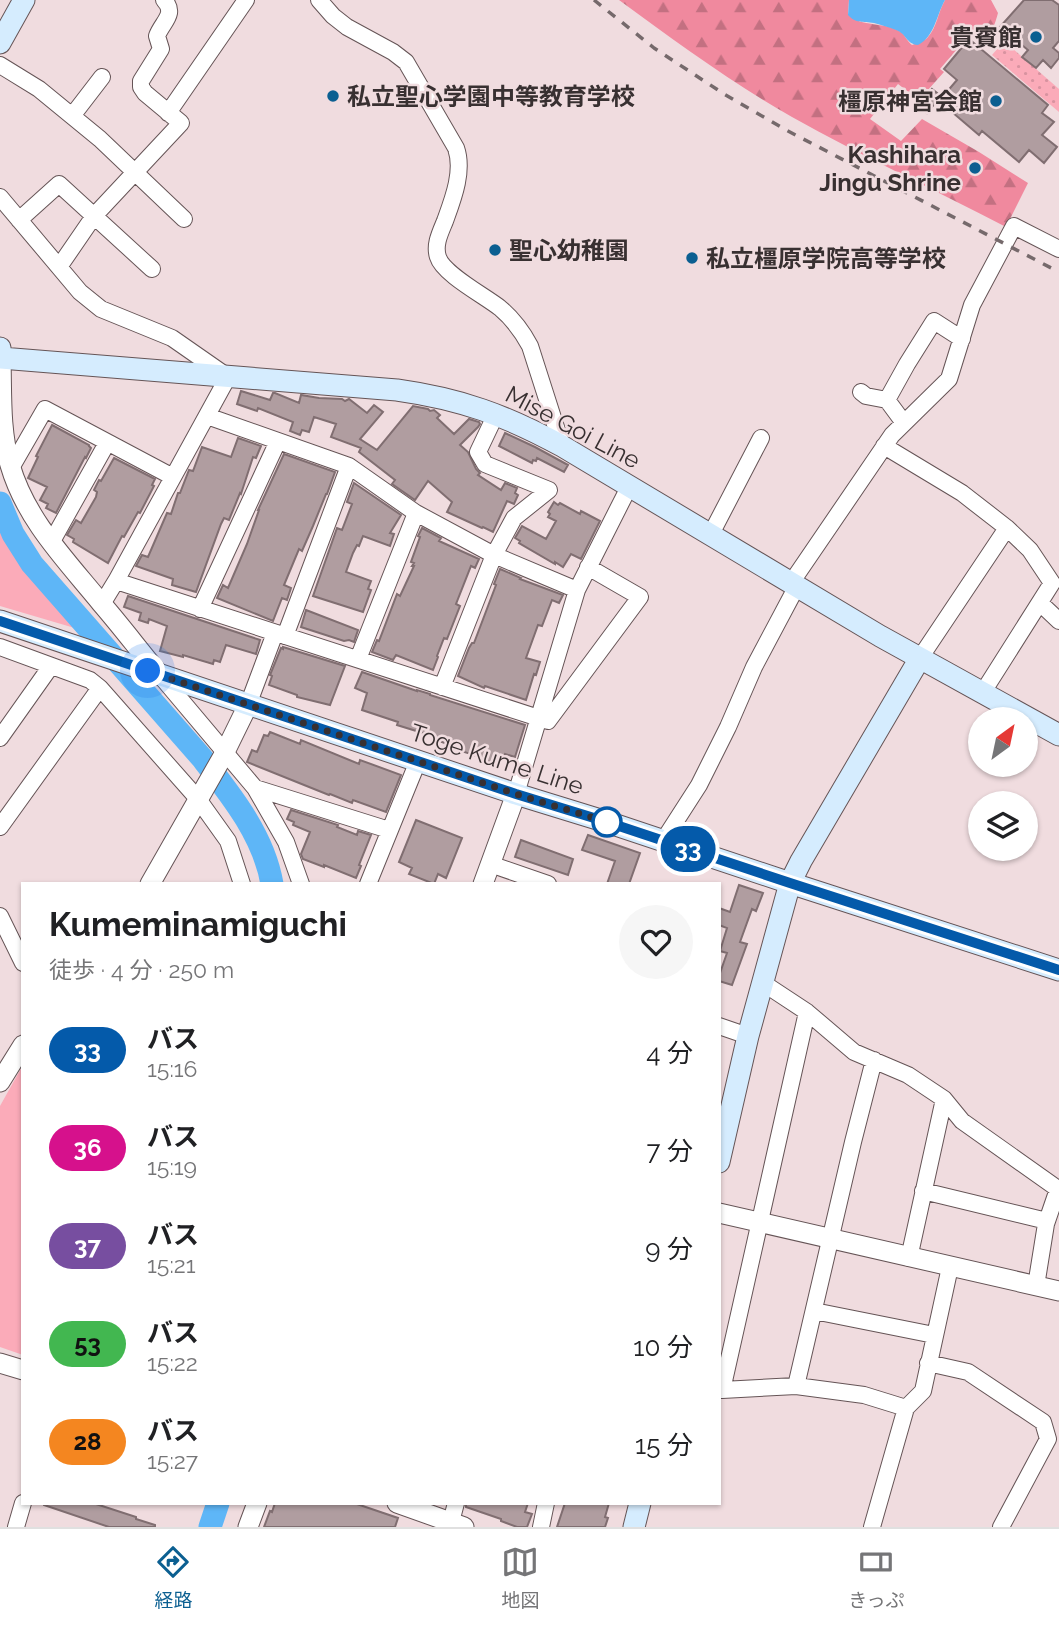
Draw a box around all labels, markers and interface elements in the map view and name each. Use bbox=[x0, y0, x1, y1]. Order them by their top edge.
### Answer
place label: 貴賓館 bbox=[950, 23, 1022, 52]
marker: 貴賓館 bbox=[1028, 29, 1044, 45]
place label: 私立聖心学園中等教育学校 bbox=[347, 82, 635, 111]
place label: 橿原神宮会館 bbox=[838, 87, 982, 116]
marker: 私立聖心学園中等教育学校 bbox=[325, 88, 341, 104]
marker: 橿原神宮会館 bbox=[988, 93, 1004, 109]
place label: Kashihara Jingu Shrine bbox=[819, 140, 961, 197]
marker: Kashihara Jingu Shrine bbox=[967, 160, 983, 176]
place label: 聖心幼稚園 bbox=[509, 236, 629, 265]
marker: 聖心幼稚園 bbox=[487, 242, 503, 258]
place label: 私立橿原学院高等学校 bbox=[706, 244, 946, 273]
marker: 私立橿原学院高等学校 bbox=[684, 250, 700, 266]
street label: Mise Goi Line bbox=[501, 379, 645, 475]
your location bbox=[130, 653, 165, 688]
north arrow bbox=[968, 707, 1038, 777]
map controls bbox=[968, 707, 1038, 861]
street label: Toge Kume Line bbox=[407, 717, 587, 801]
button: layers bbox=[968, 791, 1038, 861]
unlabelled marker bbox=[592, 807, 622, 837]
line badge: 33 bbox=[656, 826, 720, 872]
text: 33 bbox=[675, 834, 701, 863]
text: Kumeminamiguchi bbox=[49, 905, 347, 944]
button: heart bbox=[619, 905, 693, 979]
text: 徒歩 · 4 分 · 250 m bbox=[49, 956, 234, 983]
text: バス bbox=[147, 1024, 199, 1054]
text: 33 bbox=[74, 1035, 101, 1064]
text: 4 分 bbox=[646, 1038, 693, 1068]
text: 15:16 bbox=[147, 1055, 197, 1082]
text: バス bbox=[147, 1122, 199, 1152]
text: 36 bbox=[74, 1133, 101, 1162]
text: 7 分 bbox=[646, 1136, 693, 1166]
text: 15:19 bbox=[147, 1153, 197, 1180]
text: バス bbox=[147, 1220, 199, 1250]
text: 37 bbox=[74, 1231, 101, 1260]
text: 9 分 bbox=[645, 1234, 693, 1264]
text: 15:21 bbox=[147, 1251, 196, 1278]
text: バス bbox=[147, 1318, 199, 1348]
text: 53 bbox=[74, 1329, 101, 1358]
text: 10 分 bbox=[633, 1332, 693, 1362]
text: 15:22 bbox=[147, 1349, 198, 1376]
text: バス bbox=[147, 1416, 199, 1446]
text: 28 bbox=[73, 1427, 102, 1456]
text: 15 分 bbox=[635, 1430, 693, 1460]
text: 15:27 bbox=[147, 1447, 198, 1474]
tab: 経路 bbox=[154, 1543, 192, 1612]
tab: 地図 bbox=[501, 1543, 539, 1612]
tab: きっぷ bbox=[848, 1543, 905, 1612]

